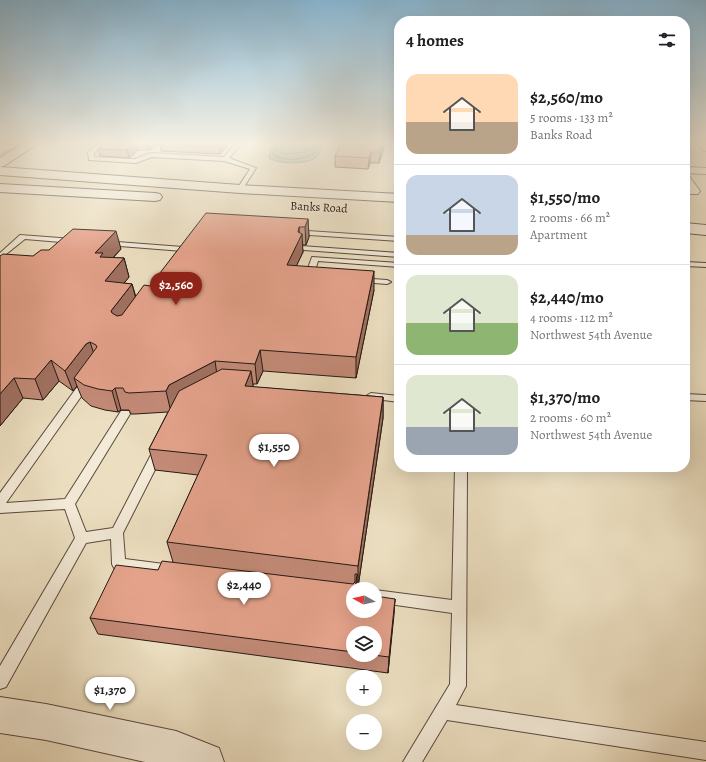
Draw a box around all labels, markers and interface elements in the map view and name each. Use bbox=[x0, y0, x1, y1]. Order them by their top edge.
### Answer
text: 4 homes bbox=[406, 29, 464, 52]
icon: filters bbox=[656, 29, 678, 51]
text: $2,560/mo bbox=[530, 86, 603, 109]
icon: home bbox=[438, 90, 486, 138]
text: 5 rooms · 133 m² bbox=[530, 109, 613, 126]
text: Banks Road bbox=[530, 126, 592, 143]
text: $1,550/mo bbox=[530, 186, 600, 209]
icon: home bbox=[438, 191, 486, 239]
street label: Banks Road bbox=[290, 198, 349, 217]
text: 2 rooms · 66 m² bbox=[530, 209, 610, 226]
text: Apartment bbox=[530, 226, 588, 243]
pin: $2,560 bbox=[143, 272, 209, 306]
text: $2,560 bbox=[159, 276, 193, 293]
text: $2,440/mo bbox=[530, 286, 604, 309]
icon: home bbox=[438, 291, 486, 339]
text: 4 rooms · 112 m² bbox=[530, 309, 613, 326]
text: Northwest 54th Avenue bbox=[530, 326, 652, 343]
text: $1,370/mo bbox=[530, 386, 600, 409]
icon: home bbox=[438, 391, 486, 439]
text: 2 rooms · 60 m² bbox=[530, 409, 611, 426]
text: Northwest 54th Avenue bbox=[530, 426, 652, 443]
pin: $1,550 bbox=[241, 434, 307, 468]
text: $1,550 bbox=[258, 438, 290, 455]
pin: $2,440 bbox=[211, 572, 277, 606]
text: $2,440 bbox=[227, 576, 261, 593]
north arrow bbox=[346, 582, 382, 618]
map controls bbox=[346, 582, 382, 750]
button: layers bbox=[346, 626, 382, 662]
button: + bbox=[346, 670, 382, 706]
pin: $1,370 bbox=[77, 677, 143, 711]
text: $1,370 bbox=[94, 681, 126, 698]
button: − bbox=[346, 714, 382, 750]

